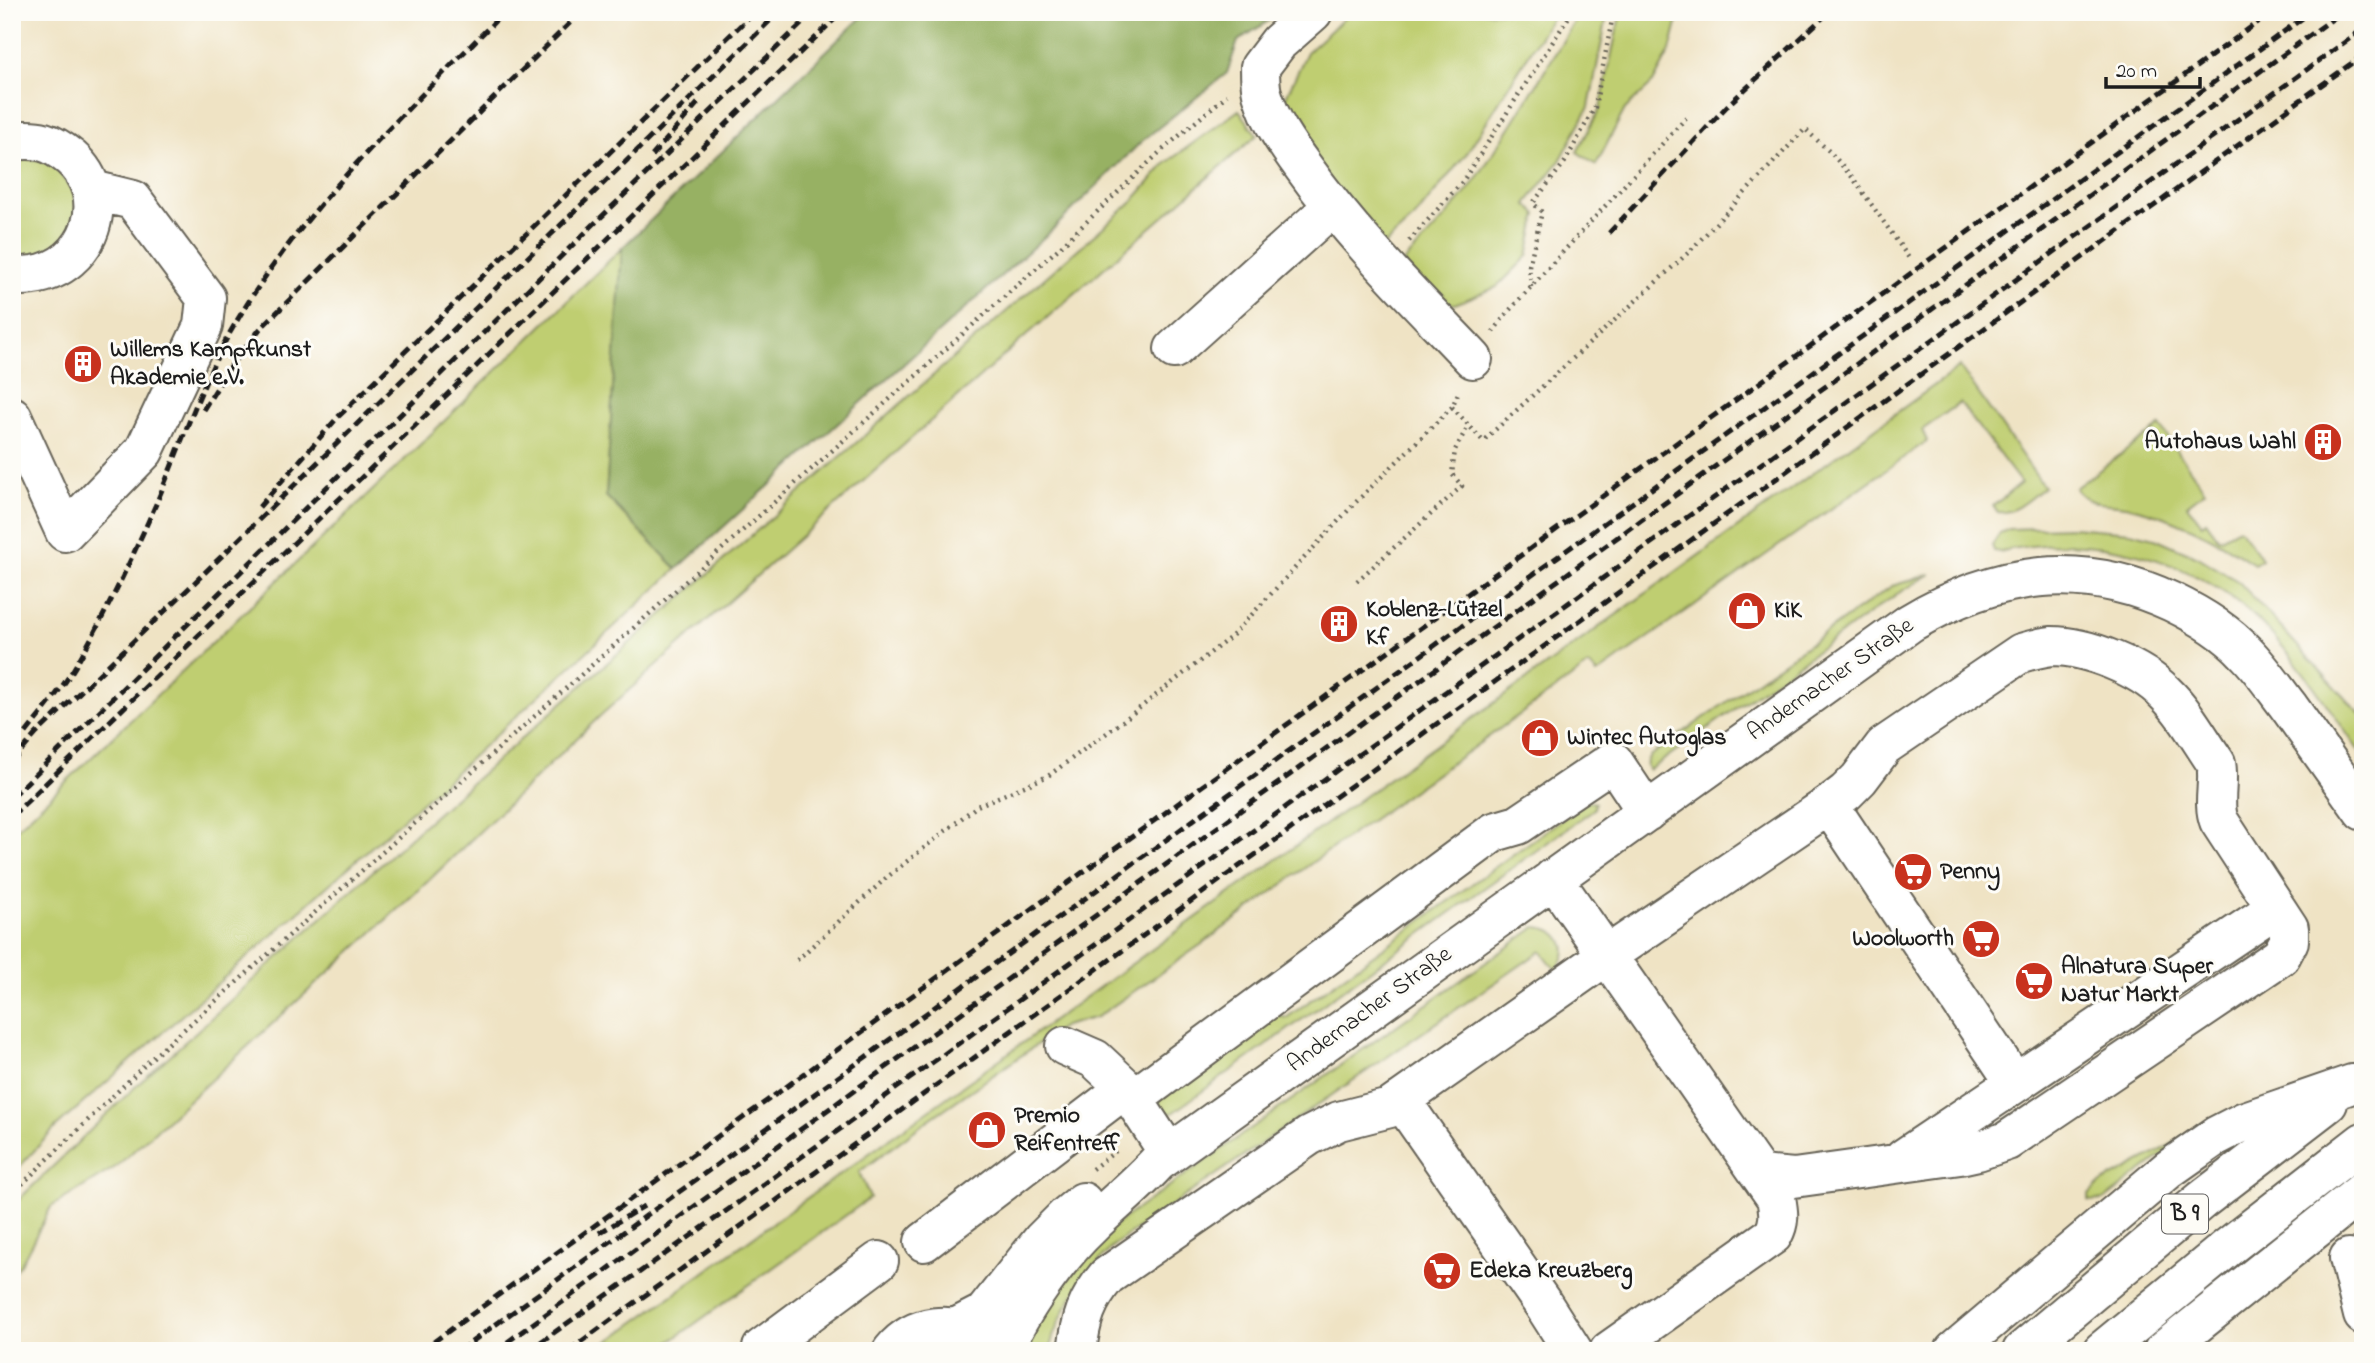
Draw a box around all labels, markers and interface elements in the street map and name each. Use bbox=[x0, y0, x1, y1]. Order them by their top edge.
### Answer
scale bar bbox=[2106, 46, 2200, 90]
text: 20 m bbox=[2116, 57, 2157, 87]
place label: Willems Kampfkunst Akademie e.V. bbox=[110, 333, 312, 396]
building icon: Willems Kampfkunst Akademie e.V. bbox=[62, 343, 104, 385]
building icon: Autohaus Wahl bbox=[2302, 421, 2344, 463]
place label: Autohaus Wahl bbox=[2145, 425, 2296, 460]
shop icon: KiK bbox=[1726, 590, 1768, 632]
place label: Koblenz-Lützel Kf bbox=[1366, 593, 1502, 656]
place label: KiK bbox=[1774, 594, 1803, 629]
building icon: Koblenz-Lützel Kf bbox=[1318, 603, 1360, 645]
street label: Andernacher Straße bbox=[1740, 609, 1922, 751]
shop icon: Wintec Autoglas bbox=[1519, 717, 1561, 759]
place label: Wintec Autoglas bbox=[1567, 721, 1726, 757]
supermarket icon: Penny bbox=[1892, 851, 1934, 893]
place label: Penny bbox=[1940, 855, 2000, 891]
supermarket icon: Woolworth bbox=[1960, 918, 2002, 960]
place label: Woolworth bbox=[1852, 922, 1954, 957]
street label: Andernacher Straße bbox=[1280, 938, 1460, 1082]
place label: Alnatura Super Natur Markt bbox=[2061, 950, 2214, 1013]
supermarket icon: Alnatura Super Natur Markt bbox=[2013, 960, 2055, 1002]
place label: Premio Reifentreff bbox=[1014, 1099, 1120, 1162]
shop icon: Premio Reifentreff bbox=[966, 1109, 1008, 1151]
road number: B 9 bbox=[2162, 1194, 2208, 1233]
supermarket icon: Edeka Kreuzberg bbox=[1421, 1250, 1463, 1292]
place label: Edeka Kreuzberg bbox=[1469, 1254, 1633, 1290]

